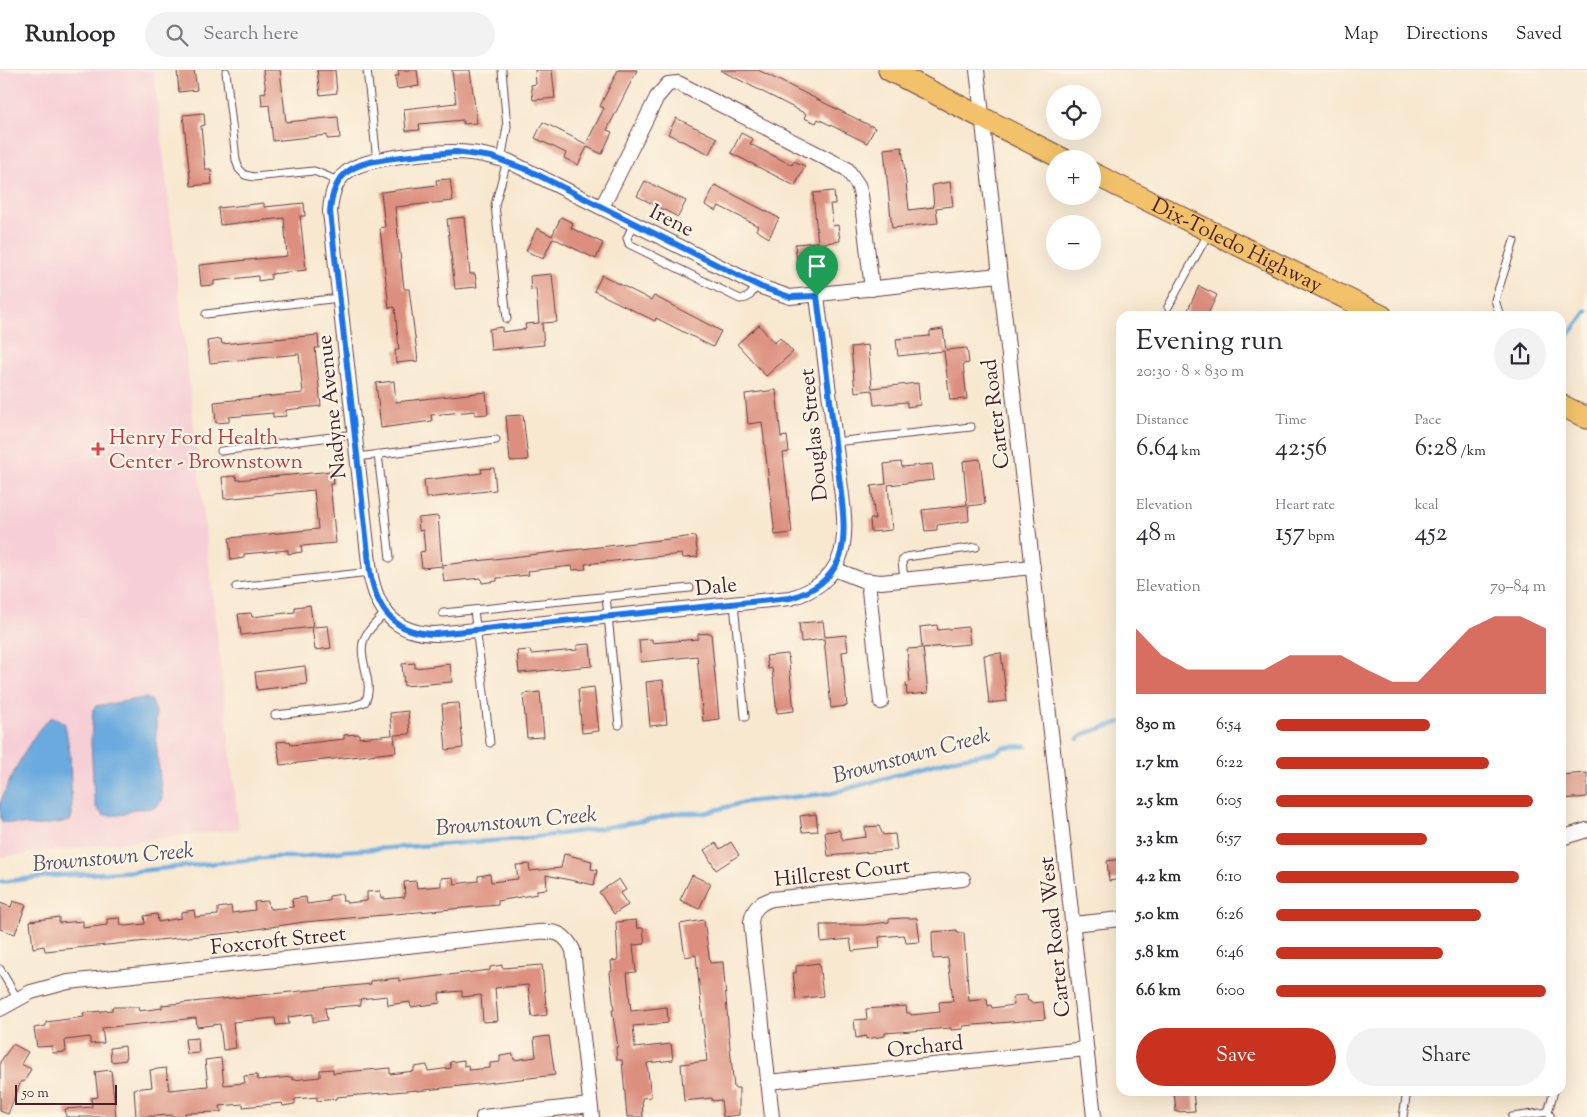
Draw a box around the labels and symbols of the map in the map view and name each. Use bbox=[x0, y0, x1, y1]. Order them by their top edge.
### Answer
street label: Dix-Toledo Highway bbox=[1146, 192, 1327, 301]
street label: Irene bbox=[644, 198, 699, 246]
pin bbox=[796, 245, 838, 296]
street label: Nadyne Avenue bbox=[311, 333, 355, 480]
street label: Carter Road bbox=[975, 357, 1019, 470]
street label: Douglas Street bbox=[793, 367, 837, 502]
place label: Henry Ford Health Center - Brownstown bbox=[109, 424, 303, 478]
marker: Henry Ford Health Center - Brownstown bbox=[91, 442, 105, 456]
street label: Dale bbox=[694, 571, 739, 605]
water label: Brownstown Creek bbox=[830, 721, 994, 793]
water label: Brownstown Creek bbox=[434, 800, 598, 846]
water label: Brownstown Creek bbox=[31, 836, 195, 882]
street label: Hillcrest Court bbox=[773, 852, 911, 896]
street label: Carter Road West bbox=[1033, 855, 1079, 1019]
street label: Foxcroft Street bbox=[209, 920, 347, 964]
street label: Orchard bbox=[886, 1029, 965, 1067]
scale bar bbox=[15, 1082, 118, 1105]

